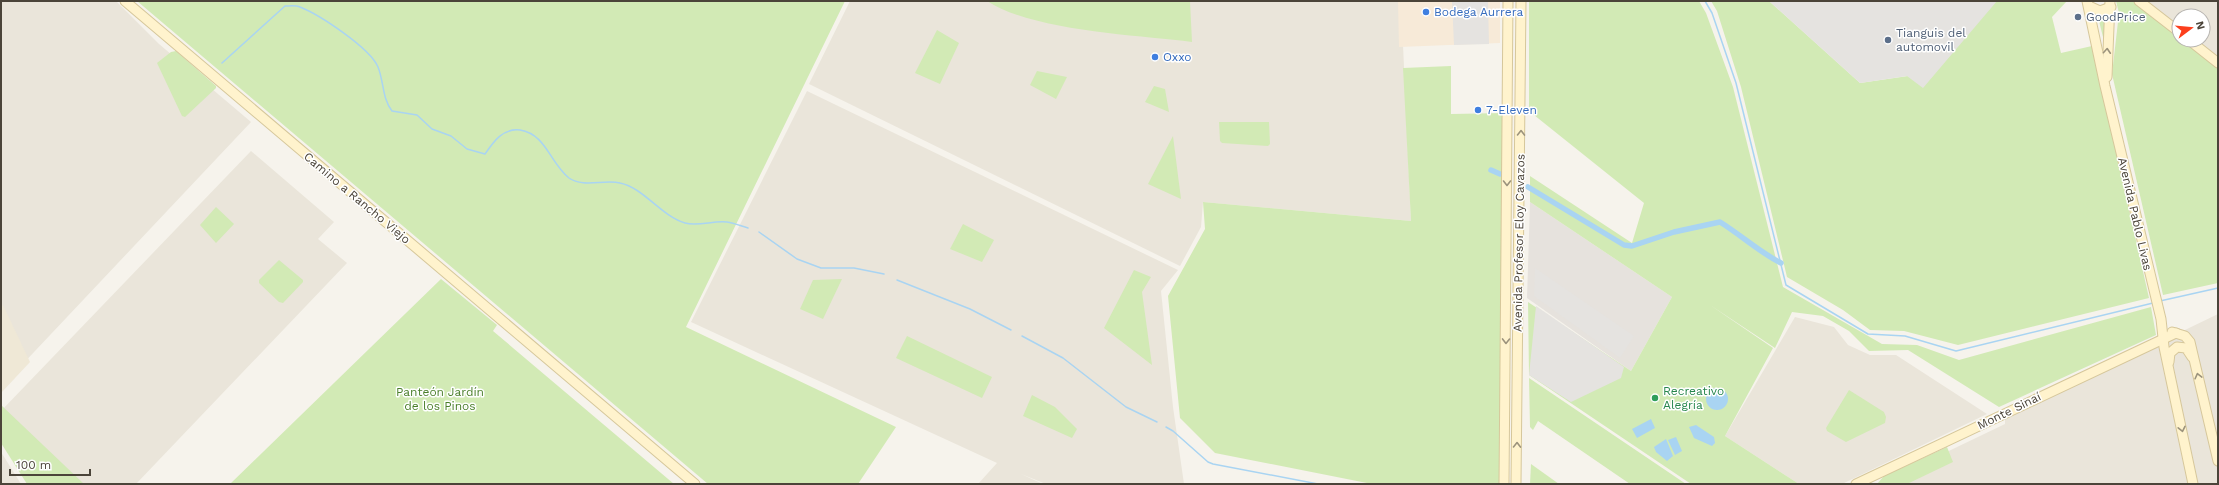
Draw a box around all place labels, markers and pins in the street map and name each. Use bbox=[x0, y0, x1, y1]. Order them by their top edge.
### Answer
place label: Bodega Aurrera bbox=[1434, 5, 1523, 19]
marker: Bodega Aurrera bbox=[1421, 7, 1431, 17]
place label: GoodPrice bbox=[2086, 10, 2146, 24]
marker: GoodPrice bbox=[2073, 12, 2083, 22]
place label: Tianguis del automovil bbox=[1896, 26, 1966, 54]
marker: Tianguis del automovil bbox=[1883, 35, 1893, 45]
place label: Oxxo bbox=[1163, 50, 1192, 64]
marker: Oxxo bbox=[1150, 52, 1160, 62]
place label: 7-Eleven bbox=[1486, 103, 1537, 117]
marker: 7-Eleven bbox=[1473, 105, 1483, 115]
place label: Recreativo Alegría bbox=[1663, 384, 1724, 412]
marker: Recreativo Alegría bbox=[1650, 393, 1660, 403]

